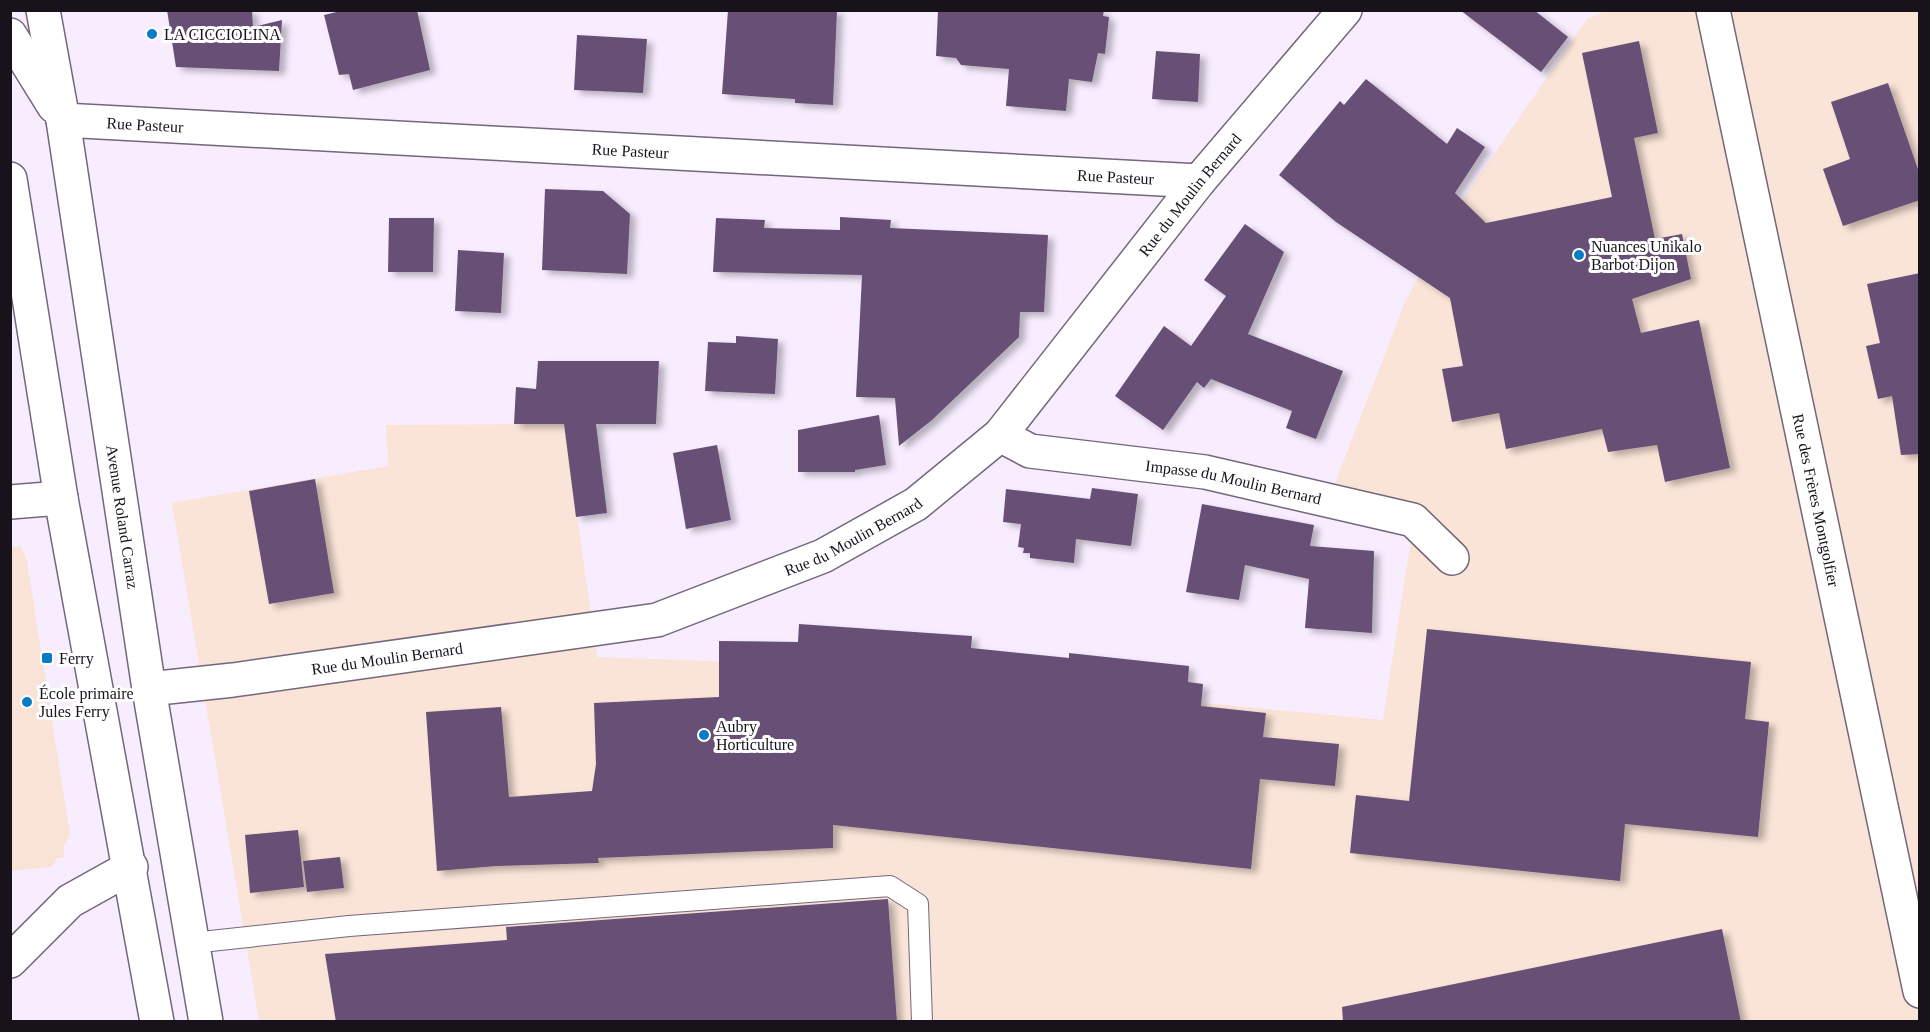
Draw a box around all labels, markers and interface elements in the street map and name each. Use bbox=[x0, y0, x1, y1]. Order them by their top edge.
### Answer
place label: LA CICCIOLINA bbox=[164, 26, 281, 43]
marker: LA CICCIOLINA bbox=[145, 27, 159, 41]
street label: Rue Pasteur bbox=[106, 114, 184, 135]
street label: Rue du Moulin Bernard bbox=[1135, 130, 1244, 259]
street label: Rue Pasteur bbox=[591, 140, 670, 161]
street label: Rue Pasteur bbox=[1077, 166, 1155, 187]
place label: Nuances Unikalo Barbot Dijon bbox=[1591, 238, 1702, 274]
marker: Nuances Unikalo Barbot Dijon bbox=[1572, 248, 1586, 262]
street label: Rue des Frères Montgolfier bbox=[1790, 412, 1843, 589]
street label: Avenue Roland Carraz bbox=[104, 443, 142, 590]
street label: Impasse du Moulin Bernard bbox=[1145, 456, 1323, 507]
street label: Rue du Moulin Bernard bbox=[782, 494, 925, 579]
street label: Rue du Moulin Bernard bbox=[310, 639, 464, 677]
place label: Ferry bbox=[59, 650, 94, 668]
marker: Ferry bbox=[40, 651, 54, 665]
place label: École primaire Jules Ferry bbox=[39, 684, 134, 721]
marker: École primaire Jules Ferry bbox=[20, 695, 34, 709]
place label: Aubry Horticulture bbox=[716, 718, 794, 753]
marker: Aubry Horticulture bbox=[697, 728, 711, 742]

